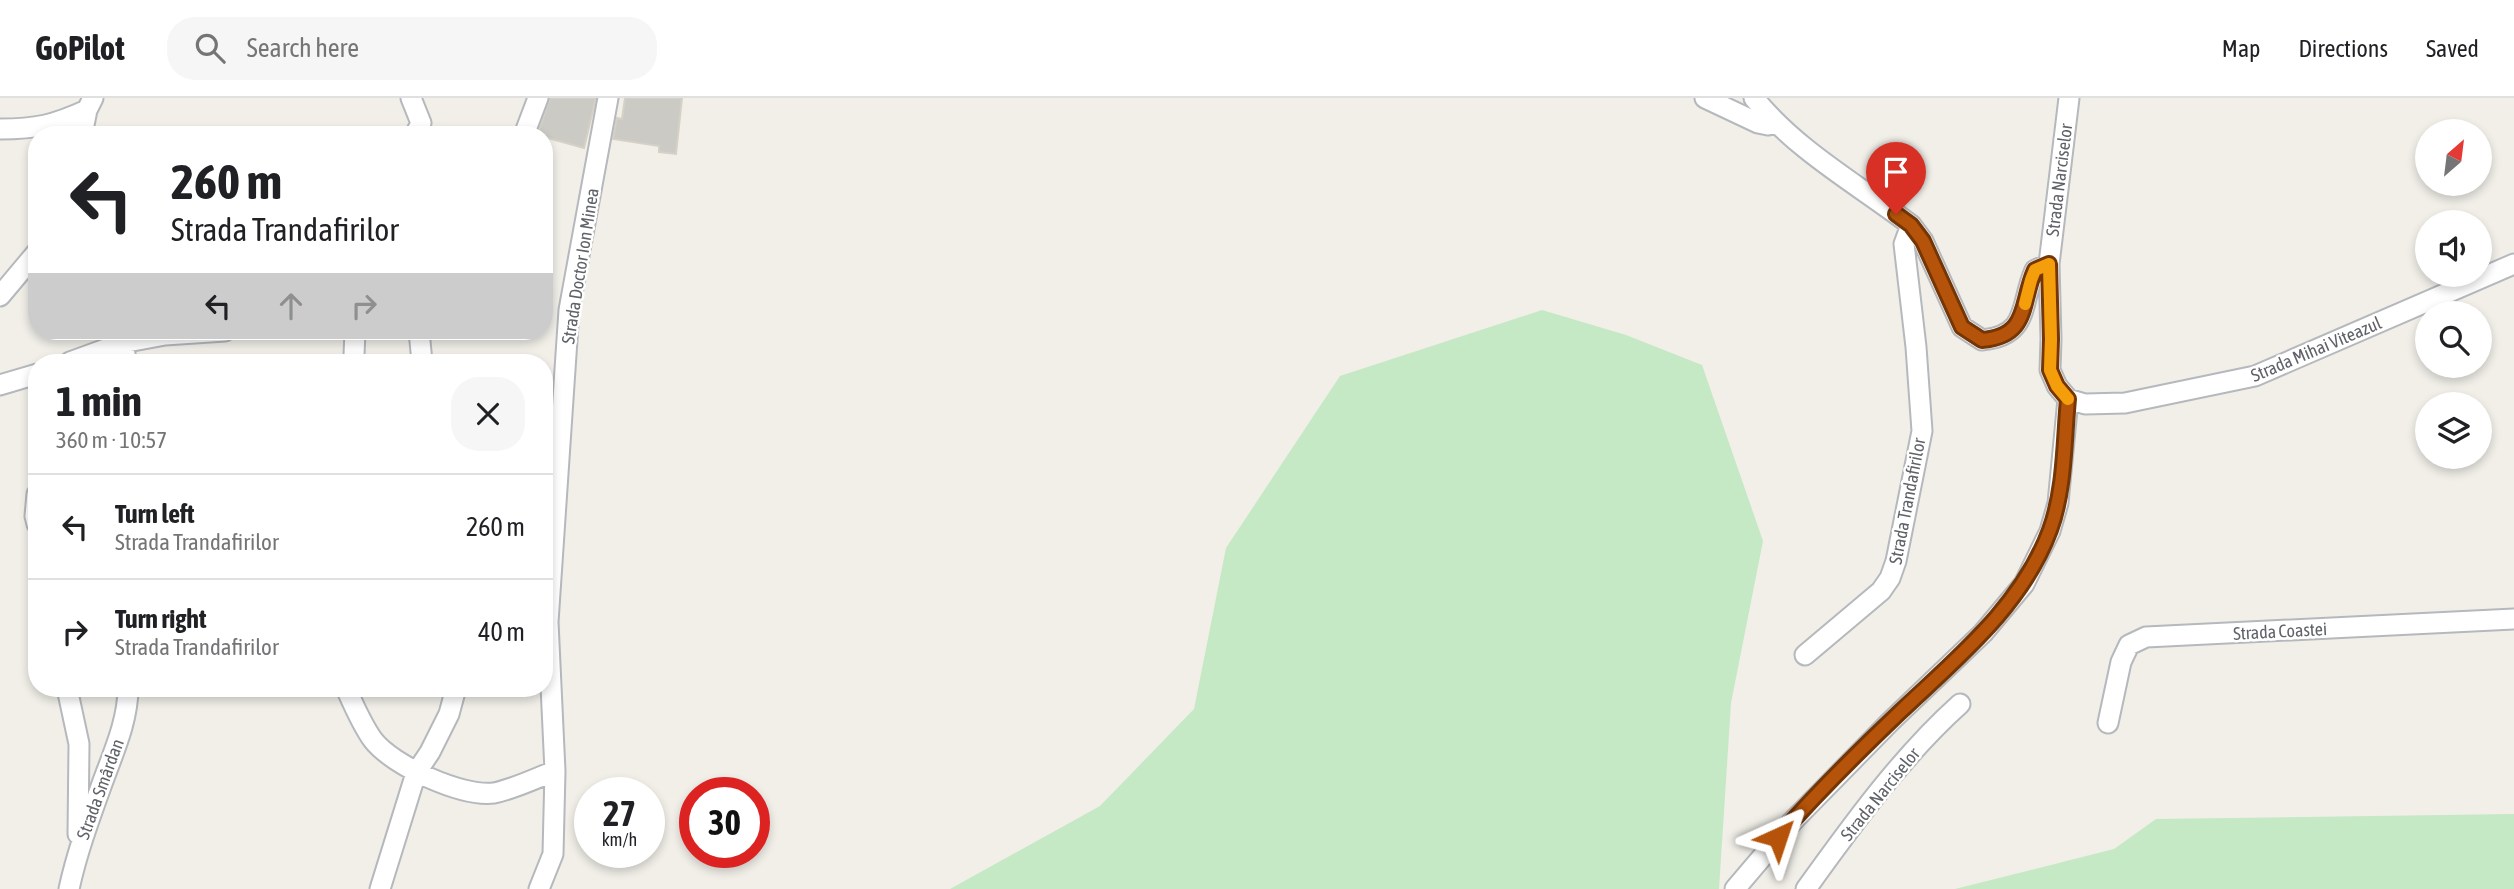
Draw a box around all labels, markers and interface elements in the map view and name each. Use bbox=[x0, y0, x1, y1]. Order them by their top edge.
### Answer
search box bbox=[167, 17, 657, 80]
text: GoPilot bbox=[35, 29, 125, 67]
icon: search bbox=[191, 29, 229, 67]
text: Search here bbox=[247, 33, 359, 63]
text: Map bbox=[2222, 35, 2260, 62]
text: Directions bbox=[2298, 35, 2388, 62]
text: Saved bbox=[2426, 35, 2479, 62]
north arrow bbox=[2415, 119, 2492, 196]
map controls bbox=[2415, 119, 2492, 469]
street label: Strada Narciselor bbox=[2042, 122, 2076, 238]
pin bbox=[1866, 142, 1926, 214]
text: 260 m bbox=[171, 153, 282, 209]
icon: arrive bbox=[1877, 153, 1915, 191]
icon: left bbox=[56, 154, 147, 245]
street label: Strada Doctor Ion Minea bbox=[557, 187, 603, 345]
button: sound bbox=[2415, 210, 2492, 287]
text: Strada Trandafirilor bbox=[171, 211, 399, 248]
icon: left bbox=[199, 287, 237, 325]
icon: ahead bbox=[272, 287, 310, 325]
icon: right bbox=[345, 287, 383, 325]
button: search bbox=[2415, 301, 2492, 378]
street label: Strada Mihai Viteazul bbox=[2248, 312, 2385, 386]
text: 1 min bbox=[56, 377, 142, 425]
button: close bbox=[451, 377, 525, 451]
button: layers bbox=[2415, 392, 2492, 469]
text: 360 m · 10:57 bbox=[56, 427, 167, 453]
street label: Strada Trandafirilor bbox=[1884, 435, 1930, 566]
text: Turn left bbox=[115, 499, 195, 529]
icon: left bbox=[56, 508, 94, 546]
text: 260 m bbox=[466, 512, 525, 542]
text: Strada Trandafirilor bbox=[115, 529, 279, 555]
text: Turn right bbox=[115, 604, 206, 634]
icon: right bbox=[56, 613, 94, 651]
text: 40 m bbox=[478, 617, 525, 647]
street label: Strada Coastei bbox=[2232, 618, 2328, 644]
text: Strada Trandafirilor bbox=[115, 634, 279, 660]
street label: Strada Smârdan bbox=[72, 736, 128, 842]
street label: Strada Narciselor bbox=[1836, 743, 1924, 845]
speed limit sign: 30 bbox=[679, 777, 770, 868]
text: 27 bbox=[603, 793, 636, 833]
position arrow bbox=[1741, 800, 1815, 874]
text: km/h bbox=[602, 829, 637, 850]

